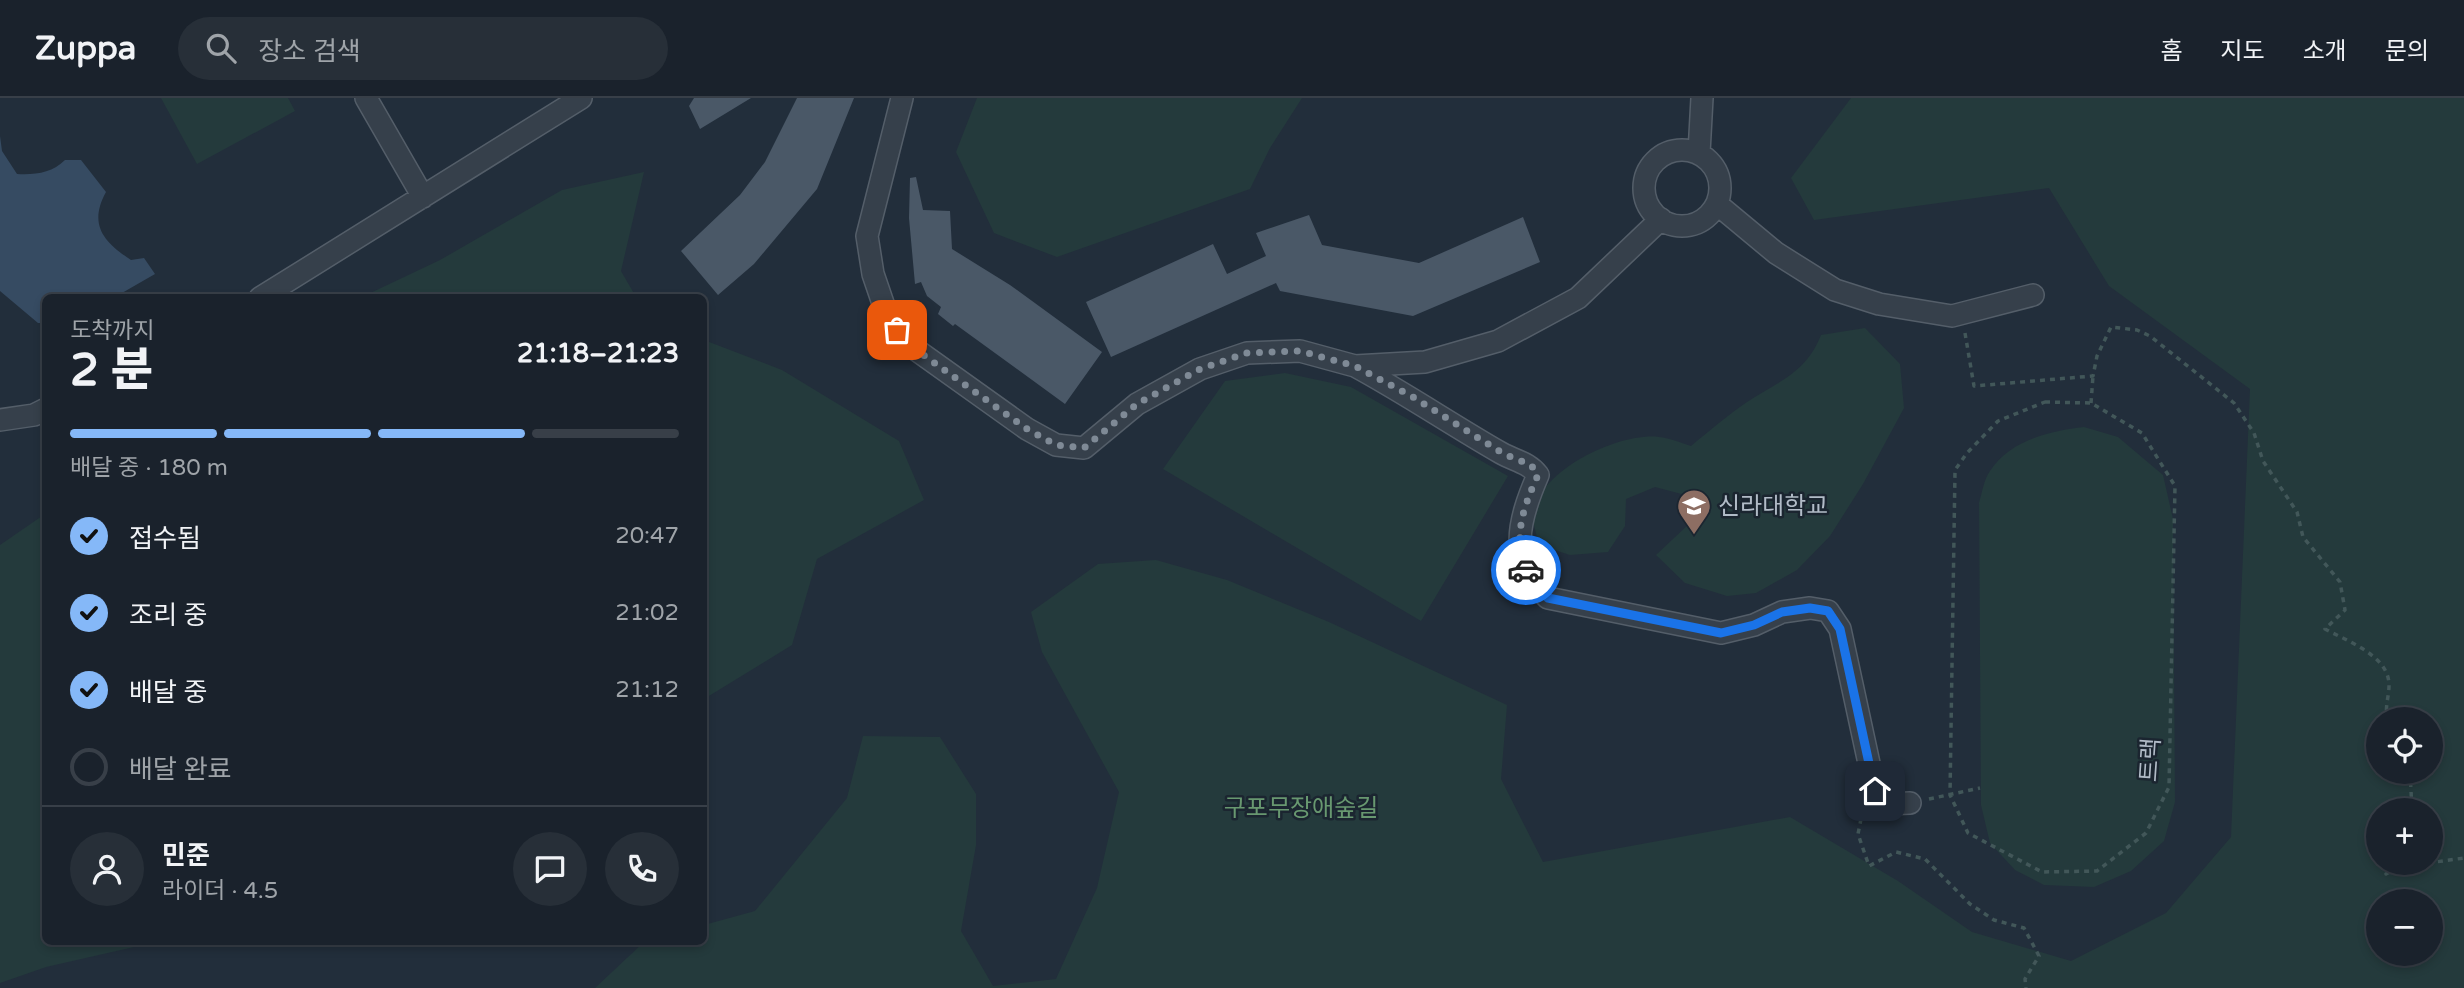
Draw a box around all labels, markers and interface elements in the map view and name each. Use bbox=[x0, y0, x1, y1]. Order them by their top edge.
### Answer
search box bbox=[178, 17, 668, 80]
text: Zuppa bbox=[35, 29, 136, 68]
icon: search bbox=[202, 29, 240, 67]
text: 장소 검색 bbox=[258, 36, 361, 67]
text: 홈 bbox=[2160, 37, 2182, 66]
text: 지도 bbox=[2220, 37, 2265, 66]
text: 소개 bbox=[2303, 37, 2347, 66]
text: 문의 bbox=[2385, 37, 2429, 66]
pin bbox=[867, 300, 927, 360]
icon: bag bbox=[878, 311, 916, 349]
text: 도착까지 bbox=[70, 317, 155, 345]
text: 21:18–21:23 bbox=[517, 338, 679, 369]
text: 2 분 bbox=[70, 343, 153, 398]
text: 배달 중 · 180 m bbox=[70, 454, 228, 482]
school or university icon: 신라대학교 bbox=[1675, 487, 1713, 536]
place label: 신라대학교 bbox=[1718, 492, 1828, 521]
icon: check bbox=[70, 517, 108, 555]
text: 20:47 bbox=[615, 522, 679, 550]
text: 접수됨 bbox=[129, 523, 201, 554]
courier bbox=[1491, 535, 1561, 605]
icon: car bbox=[1507, 551, 1545, 589]
icon: check bbox=[70, 594, 108, 632]
text: 21:02 bbox=[615, 599, 679, 627]
text: 조리 중 bbox=[129, 600, 208, 631]
icon: check bbox=[70, 671, 108, 709]
text: 21:12 bbox=[615, 676, 679, 704]
text: 배달 중 bbox=[129, 677, 208, 708]
map controls bbox=[2366, 707, 2443, 966]
button: locate bbox=[2366, 707, 2443, 784]
street label: 트랙 bbox=[2134, 737, 2167, 783]
text: 배달 완료 bbox=[129, 754, 231, 785]
pin bbox=[1845, 761, 1905, 821]
icon: home bbox=[1856, 772, 1894, 810]
park label: 구포무장애숲길 bbox=[1224, 794, 1378, 823]
button: + bbox=[2366, 798, 2443, 875]
button: person bbox=[70, 832, 144, 906]
button: chat bbox=[513, 832, 587, 906]
button: phone bbox=[605, 832, 679, 906]
text: 민준 bbox=[162, 840, 210, 871]
text: 라이더 · 4.5 bbox=[162, 877, 278, 905]
button: − bbox=[2366, 889, 2443, 966]

